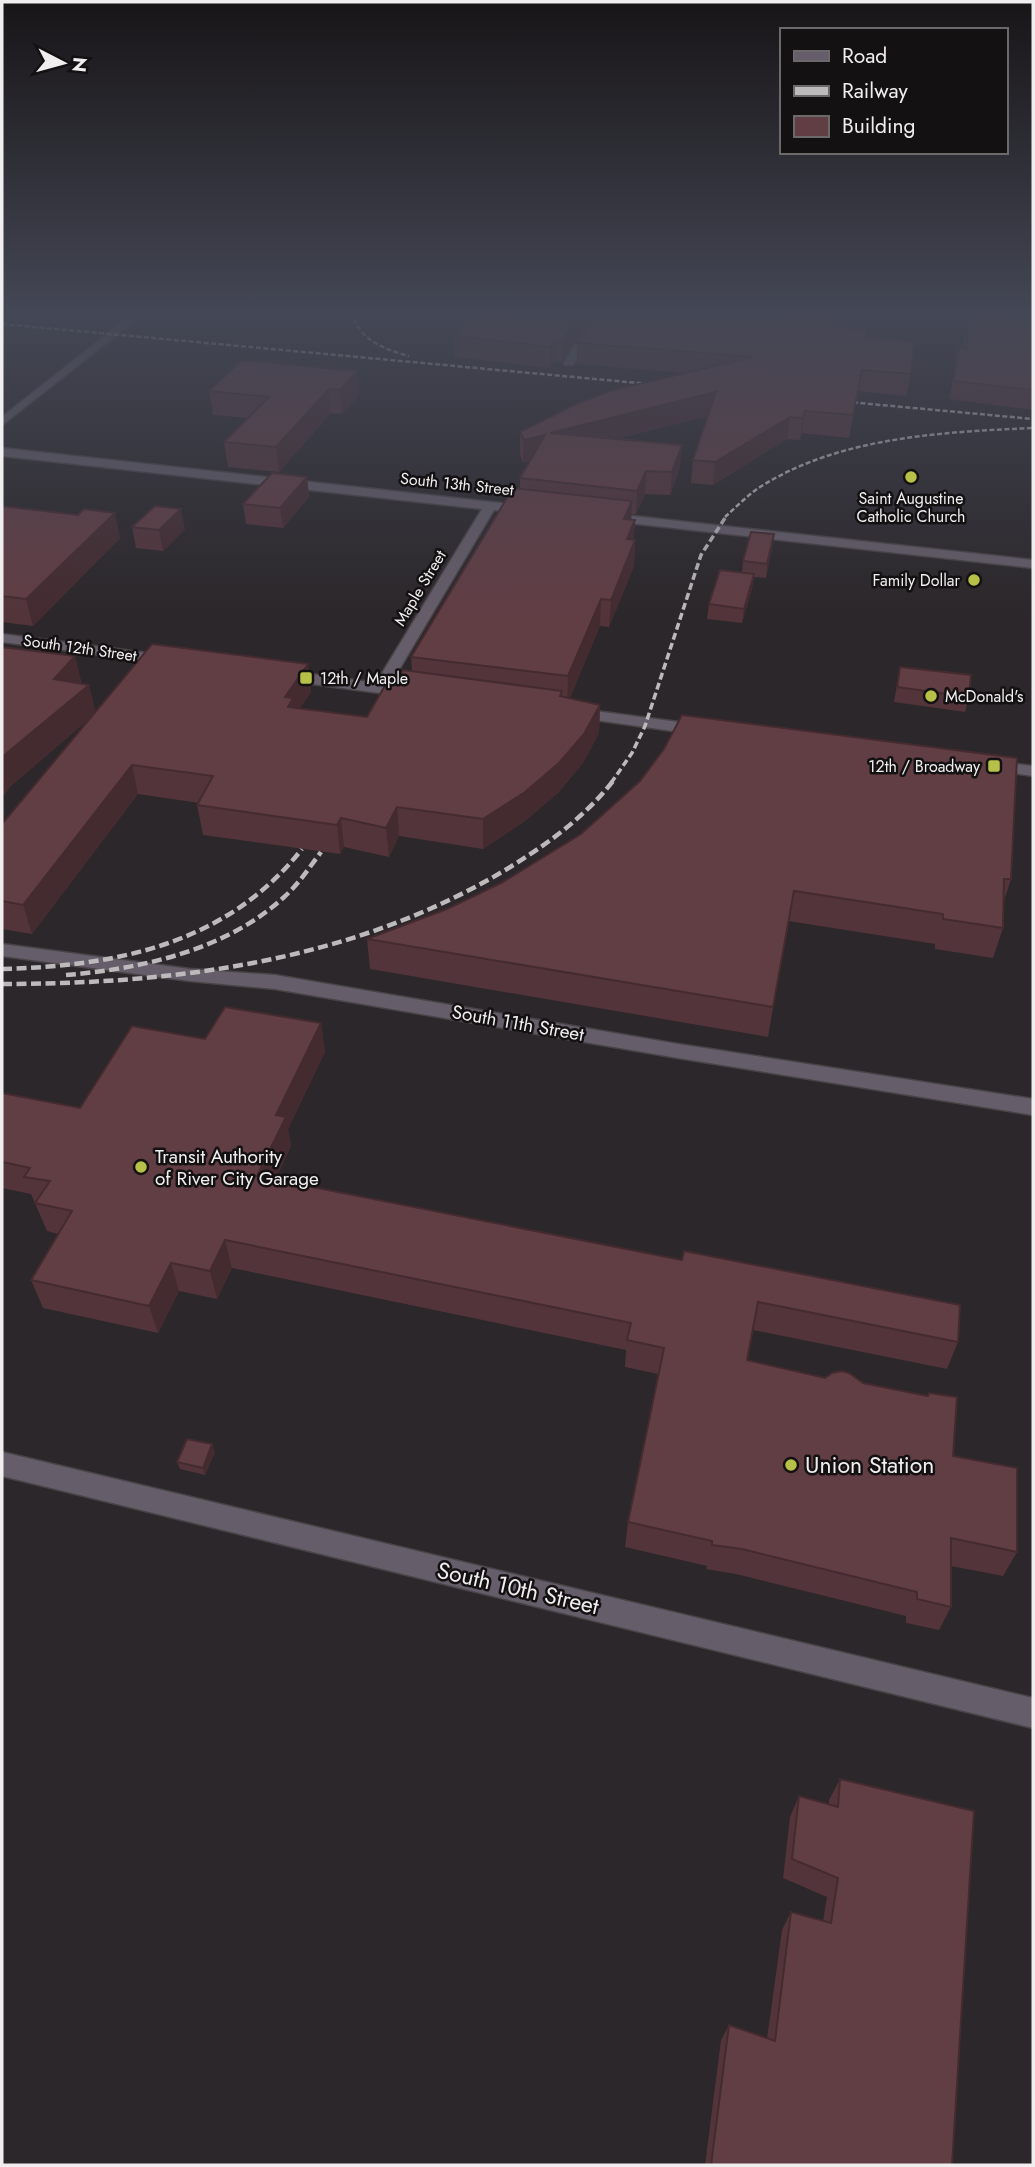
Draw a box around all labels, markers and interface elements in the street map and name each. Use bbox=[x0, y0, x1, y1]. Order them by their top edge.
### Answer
north arrow bbox=[28, 28, 98, 98]
legend bbox=[780, 28, 1007, 154]
text: Road bbox=[842, 41, 887, 71]
text: N bbox=[65, 56, 94, 74]
text: Railway bbox=[842, 76, 908, 106]
text: Building bbox=[842, 111, 915, 141]
street label: South 13th Street bbox=[399, 467, 515, 501]
marker: Saint Augustine Catholic Church bbox=[903, 469, 919, 485]
place label: Saint Augustine Catholic Church bbox=[857, 487, 965, 528]
street label: Maple Street bbox=[388, 546, 452, 630]
place label: Family Dollar bbox=[872, 569, 961, 592]
marker: Family Dollar bbox=[966, 572, 982, 588]
street label: South 12th Street bbox=[22, 629, 138, 667]
place label: 12th / Maple bbox=[320, 667, 408, 690]
marker: 12th / Maple bbox=[298, 670, 314, 686]
place label: McDonald's bbox=[945, 685, 1024, 708]
marker: McDonald's bbox=[923, 688, 939, 704]
place label: 12th / Broadway bbox=[868, 755, 981, 778]
marker: 12th / Broadway bbox=[986, 758, 1002, 774]
street label: South 11th Street bbox=[450, 998, 587, 1048]
place label: Transit Authority of River City Garage bbox=[155, 1143, 319, 1192]
marker: Transit Authority of River City Garage bbox=[133, 1159, 149, 1175]
place label: Union Station bbox=[805, 1448, 934, 1482]
marker: Union Station bbox=[783, 1457, 799, 1473]
street label: South 10th Street bbox=[434, 1553, 603, 1623]

